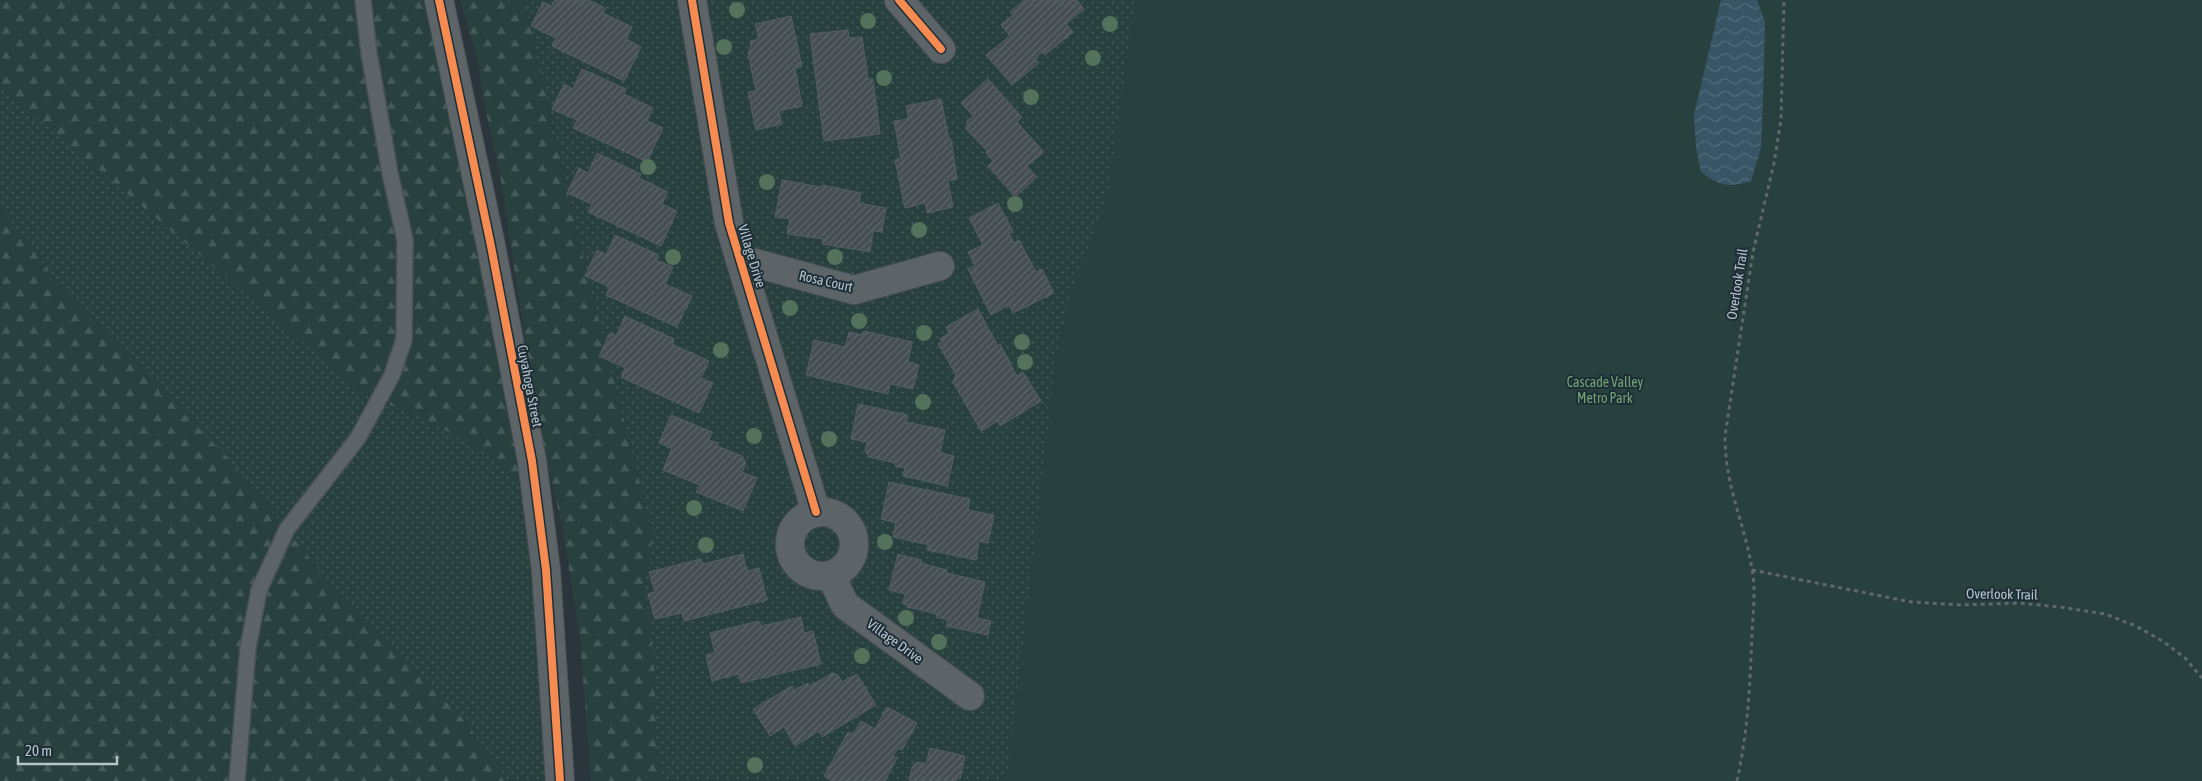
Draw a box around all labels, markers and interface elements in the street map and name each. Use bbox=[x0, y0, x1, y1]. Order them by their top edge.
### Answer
street label: Village Drive bbox=[735, 222, 769, 290]
street label: Overlook Trail bbox=[1723, 247, 1751, 321]
street label: Rosa Court bbox=[798, 267, 854, 295]
street label: Cuyahoga Street bbox=[514, 344, 546, 428]
park label: Cascade Valley Metro Park bbox=[1567, 374, 1644, 406]
street label: Overlook Trail bbox=[1966, 585, 2038, 603]
street label: Village Drive bbox=[864, 615, 926, 667]
scale bar bbox=[18, 734, 116, 766]
text: 20 m bbox=[25, 742, 52, 759]

